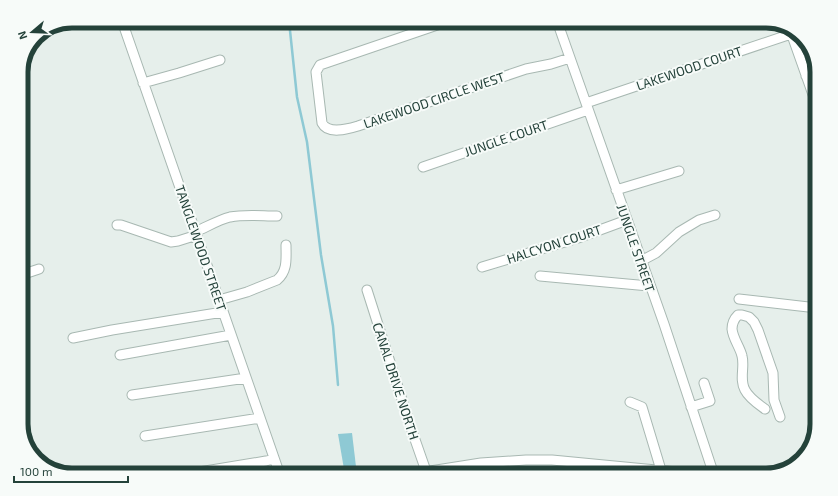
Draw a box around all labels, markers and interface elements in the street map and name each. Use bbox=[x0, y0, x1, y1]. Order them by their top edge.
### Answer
north arrow bbox=[12, 12, 52, 52]
text: N bbox=[15, 29, 30, 41]
street label: LAKEWOOD COURT bbox=[634, 42, 744, 94]
street label: LAKEWOOD CIRCLE WEST bbox=[361, 68, 507, 132]
street label: JUNGLE COURT bbox=[462, 116, 550, 160]
street label: TANGLEWOOD STREET bbox=[172, 183, 230, 314]
street label: JUNGLE STREET bbox=[613, 202, 659, 295]
street label: HALCYON COURT bbox=[505, 221, 604, 267]
street label: CANAL DRIVE NORTH bbox=[370, 320, 422, 442]
scale bar bbox=[14, 458, 128, 484]
text: 100 m bbox=[20, 464, 52, 478]

